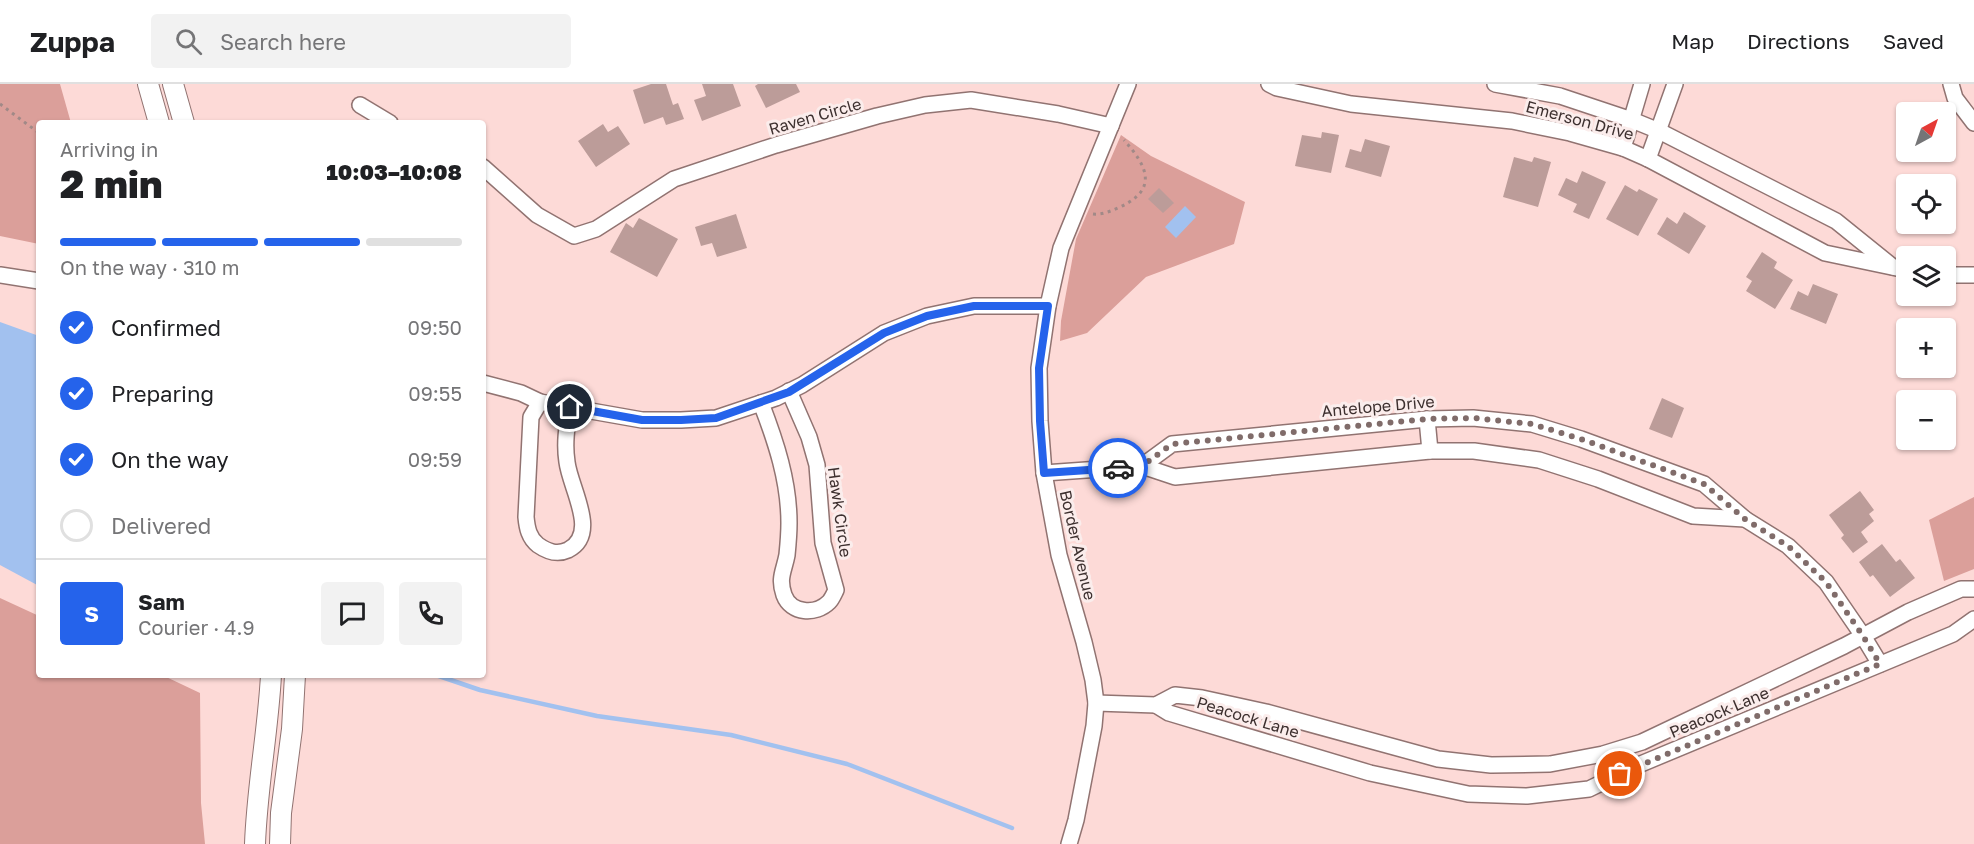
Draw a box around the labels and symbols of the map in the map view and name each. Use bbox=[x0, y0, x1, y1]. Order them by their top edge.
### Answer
street label: Raven Circle bbox=[766, 93, 864, 139]
street label: Emerson Drive bbox=[1524, 96, 1636, 144]
north arrow bbox=[1896, 102, 1956, 162]
pin bbox=[544, 381, 595, 432]
street label: Antelope Drive bbox=[1321, 391, 1435, 421]
courier bbox=[1088, 438, 1148, 498]
street label: Hawk Circle bbox=[824, 465, 856, 559]
street label: Border Avenue bbox=[1056, 488, 1100, 602]
street label: Peacock Lane bbox=[1666, 682, 1772, 742]
street label: Peacock Lane bbox=[1194, 692, 1302, 742]
pin bbox=[1594, 748, 1645, 799]

